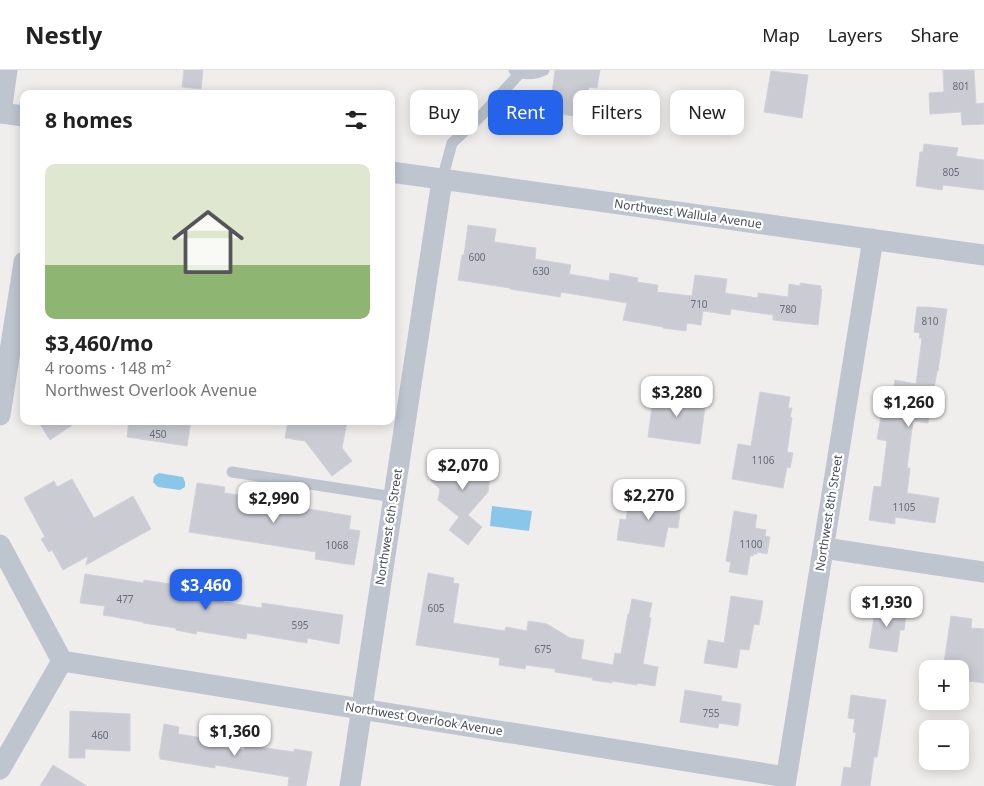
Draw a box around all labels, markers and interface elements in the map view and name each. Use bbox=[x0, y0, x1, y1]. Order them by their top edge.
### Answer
text: Nestly bbox=[25, 18, 102, 51]
text: Map bbox=[762, 23, 800, 47]
text: Layers bbox=[828, 23, 883, 47]
text: Share bbox=[911, 23, 959, 47]
house number: 801 bbox=[952, 79, 970, 93]
chip: Buy bbox=[410, 90, 478, 135]
chip: Rent bbox=[488, 90, 563, 135]
chip: Filters bbox=[573, 90, 660, 135]
chip: New bbox=[670, 90, 744, 135]
text: 8 homes bbox=[45, 106, 133, 134]
icon: filters bbox=[342, 106, 370, 134]
house number: 805 bbox=[942, 165, 960, 179]
street label: Northwest Wallula Avenue bbox=[613, 195, 763, 232]
icon: home bbox=[163, 197, 253, 287]
house number: 600 bbox=[468, 250, 486, 264]
house number: 630 bbox=[532, 264, 550, 278]
house number: 710 bbox=[690, 297, 708, 311]
house number: 780 bbox=[779, 302, 797, 316]
house number: 810 bbox=[921, 314, 939, 328]
text: $3,460/mo bbox=[45, 329, 153, 357]
text: 4 rooms · 148 m² bbox=[45, 357, 171, 379]
pin: $3,280 bbox=[636, 376, 718, 418]
text: Northwest Overlook Avenue bbox=[45, 379, 257, 401]
text: $3,280 bbox=[652, 381, 702, 403]
pin: $1,260 bbox=[868, 386, 950, 428]
text: $1,260 bbox=[884, 391, 934, 413]
house number: 450 bbox=[149, 427, 167, 441]
pin: $2,070 bbox=[422, 448, 504, 491]
house number: 1106 bbox=[752, 453, 775, 467]
street label: Northwest 8th Street bbox=[811, 453, 846, 572]
text: $2,070 bbox=[438, 454, 488, 476]
street label: Northwest 6th Street bbox=[371, 467, 406, 586]
pin: $2,270 bbox=[608, 478, 690, 521]
pin: $2,990 bbox=[233, 482, 315, 524]
text: $2,270 bbox=[624, 484, 674, 506]
text: $2,990 bbox=[249, 487, 299, 509]
house number: 1105 bbox=[893, 500, 916, 514]
house number: 1100 bbox=[740, 537, 763, 551]
house number: 1068 bbox=[326, 538, 349, 552]
pin: $3,460 bbox=[165, 568, 247, 611]
text: $3,460 bbox=[181, 574, 231, 596]
pin: $1,930 bbox=[846, 586, 928, 628]
text: $1,930 bbox=[862, 591, 912, 613]
house number: 477 bbox=[116, 592, 134, 606]
house number: 605 bbox=[427, 601, 445, 615]
house number: 595 bbox=[291, 618, 309, 632]
house number: 675 bbox=[534, 642, 552, 656]
map controls bbox=[919, 660, 969, 770]
button: + bbox=[919, 660, 969, 710]
street label: Northwest Overlook Avenue bbox=[344, 698, 504, 739]
house number: 755 bbox=[702, 706, 720, 720]
pin: $1,360 bbox=[194, 714, 276, 757]
text: $1,360 bbox=[210, 720, 260, 742]
button: − bbox=[919, 720, 969, 770]
house number: 460 bbox=[91, 728, 109, 742]

